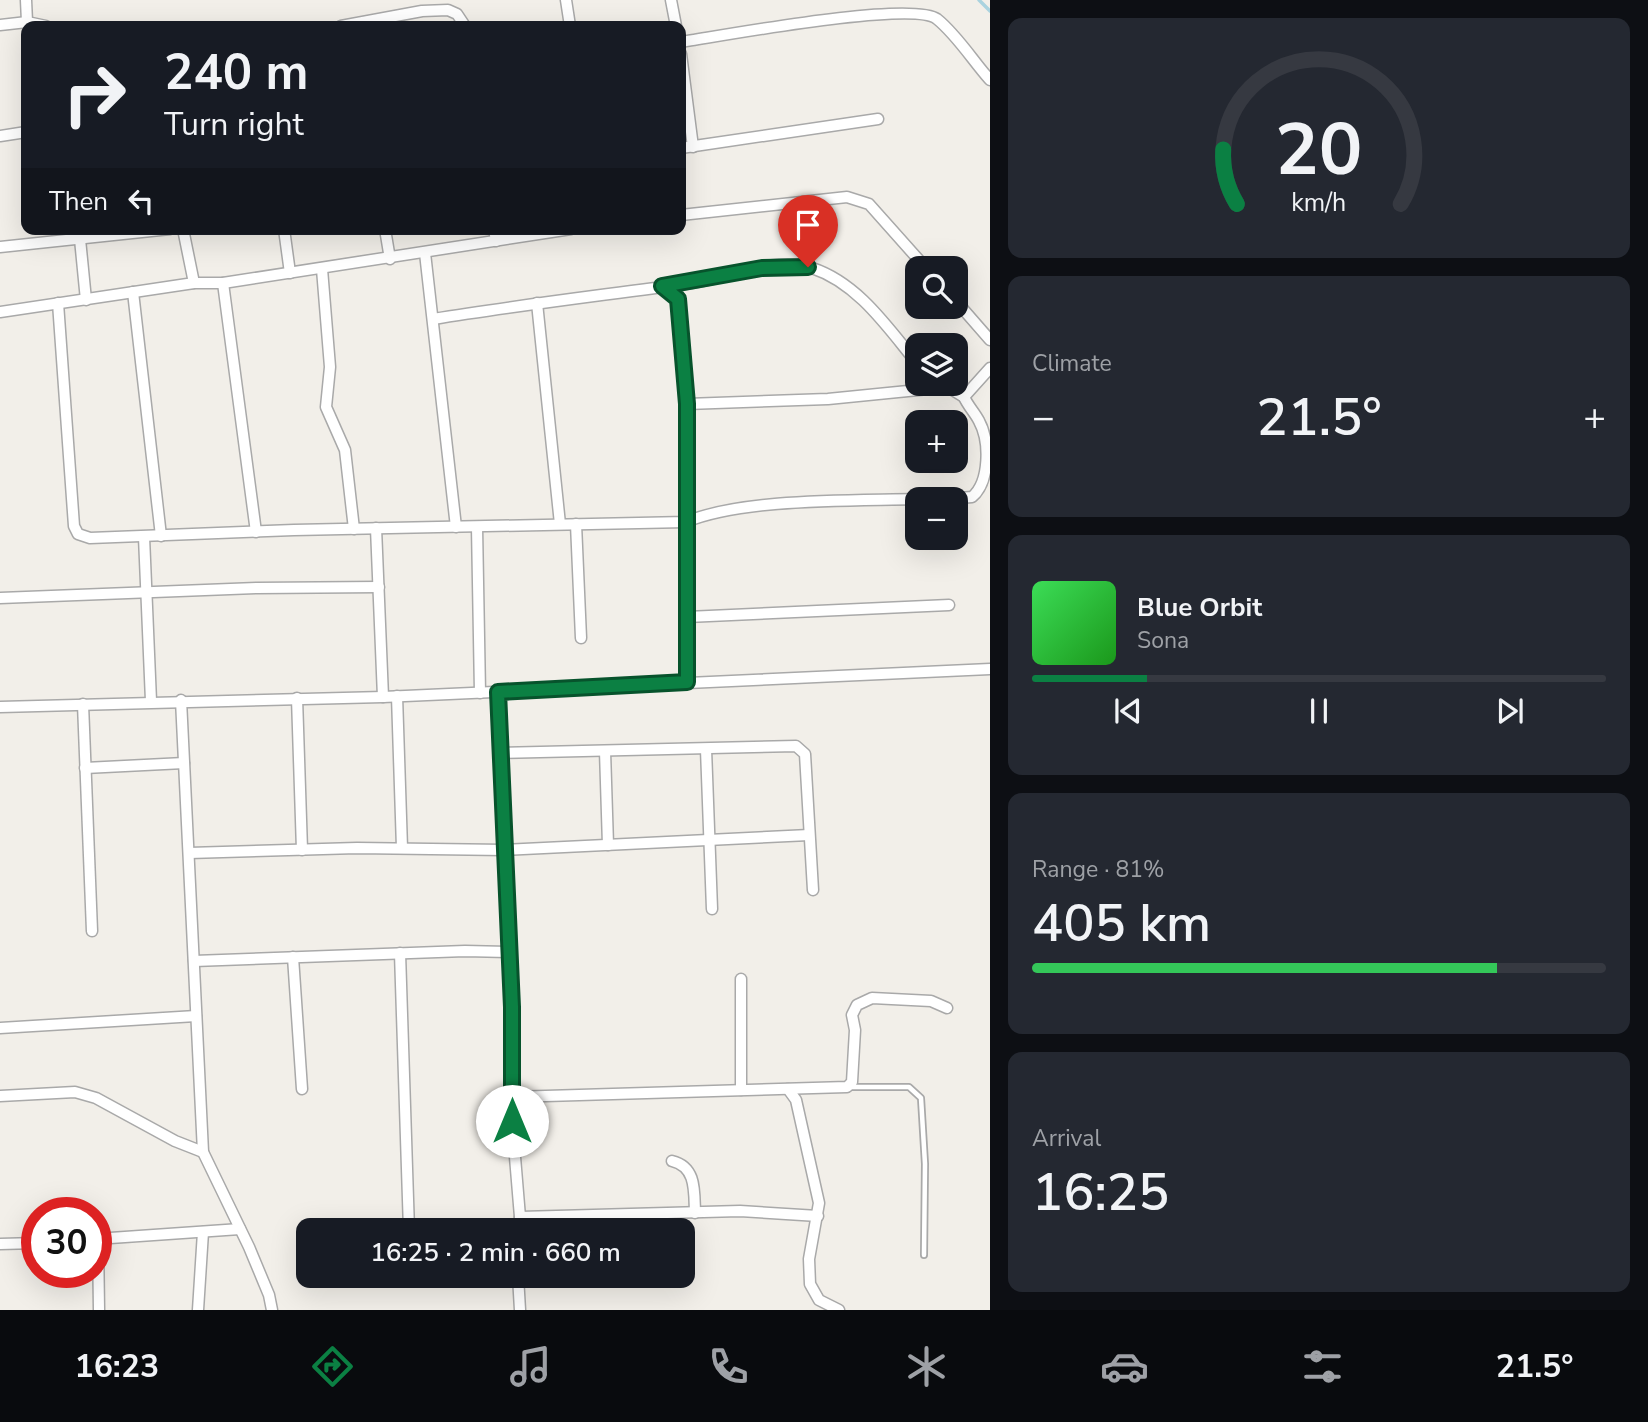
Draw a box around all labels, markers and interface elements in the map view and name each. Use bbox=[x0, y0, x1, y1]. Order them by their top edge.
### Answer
text: 240 m bbox=[164, 39, 308, 106]
icon: right bbox=[49, 49, 140, 140]
text: 20 bbox=[1275, 101, 1363, 201]
text: Turn right bbox=[164, 103, 304, 146]
icon: left bbox=[122, 182, 160, 220]
text: Then bbox=[49, 184, 108, 219]
text: km/h bbox=[1291, 186, 1347, 220]
pin bbox=[778, 195, 838, 267]
icon: arrive bbox=[789, 206, 827, 244]
map controls bbox=[905, 256, 968, 550]
button: search bbox=[905, 256, 968, 319]
button: layers bbox=[905, 333, 968, 396]
text: Climate bbox=[1032, 348, 1112, 379]
text: 21.5° bbox=[1256, 382, 1382, 453]
text: − bbox=[1032, 392, 1055, 443]
text: + bbox=[1583, 392, 1606, 443]
button: + bbox=[905, 410, 968, 473]
button: − bbox=[905, 487, 968, 550]
text: Blue Orbit bbox=[1137, 590, 1262, 625]
text: Sona bbox=[1137, 625, 1189, 656]
icon: previous bbox=[1109, 692, 1147, 730]
icon: pause bbox=[1300, 692, 1338, 730]
icon: next bbox=[1491, 692, 1529, 730]
text: Range · 81% bbox=[1032, 854, 1164, 885]
text: 405 km bbox=[1032, 888, 1211, 959]
position arrow bbox=[475, 1084, 549, 1158]
text: Arrival bbox=[1032, 1123, 1101, 1154]
text: 16:25 bbox=[1032, 1157, 1169, 1228]
speed limit sign: 30 bbox=[21, 1197, 112, 1288]
text: 16:25 · 2 min · 660 m bbox=[370, 1235, 621, 1270]
icon: directions bbox=[308, 1342, 357, 1391]
icon: music bbox=[506, 1342, 555, 1391]
icon: phone bbox=[704, 1342, 753, 1391]
icon: climate bbox=[902, 1342, 951, 1391]
icon: car bbox=[1100, 1342, 1149, 1391]
icon: filters bbox=[1298, 1342, 1347, 1391]
text: 16:23 bbox=[74, 1345, 159, 1388]
text: 21.5° bbox=[1496, 1345, 1573, 1388]

